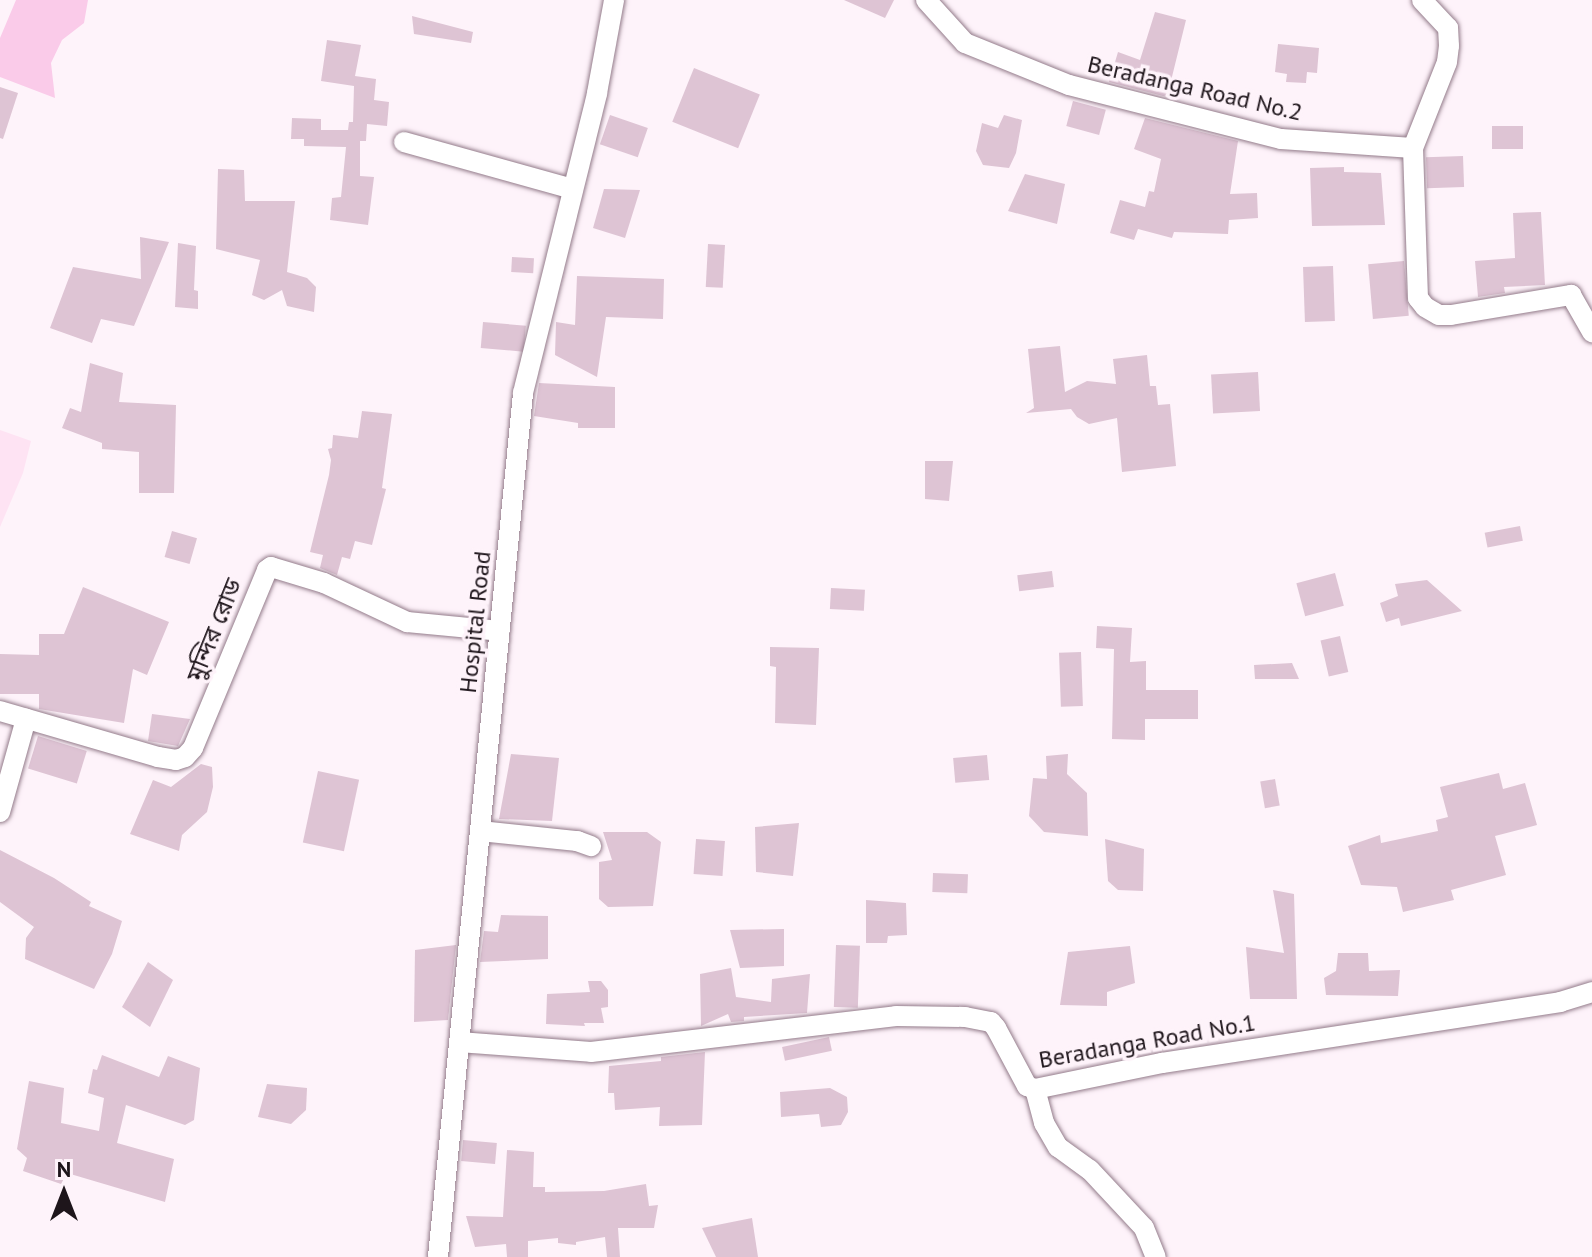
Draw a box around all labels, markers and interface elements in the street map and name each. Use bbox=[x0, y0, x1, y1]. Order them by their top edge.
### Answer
street label: Beradanga Road No.2 bbox=[1085, 49, 1305, 127]
street label: Hospital Road bbox=[453, 549, 497, 695]
street label: মুন্দির রোড bbox=[180, 574, 248, 686]
street label: Beradanga Road No.1 bbox=[1036, 1008, 1258, 1074]
north arrow bbox=[24, 1153, 104, 1233]
text: N bbox=[57, 1155, 71, 1183]

